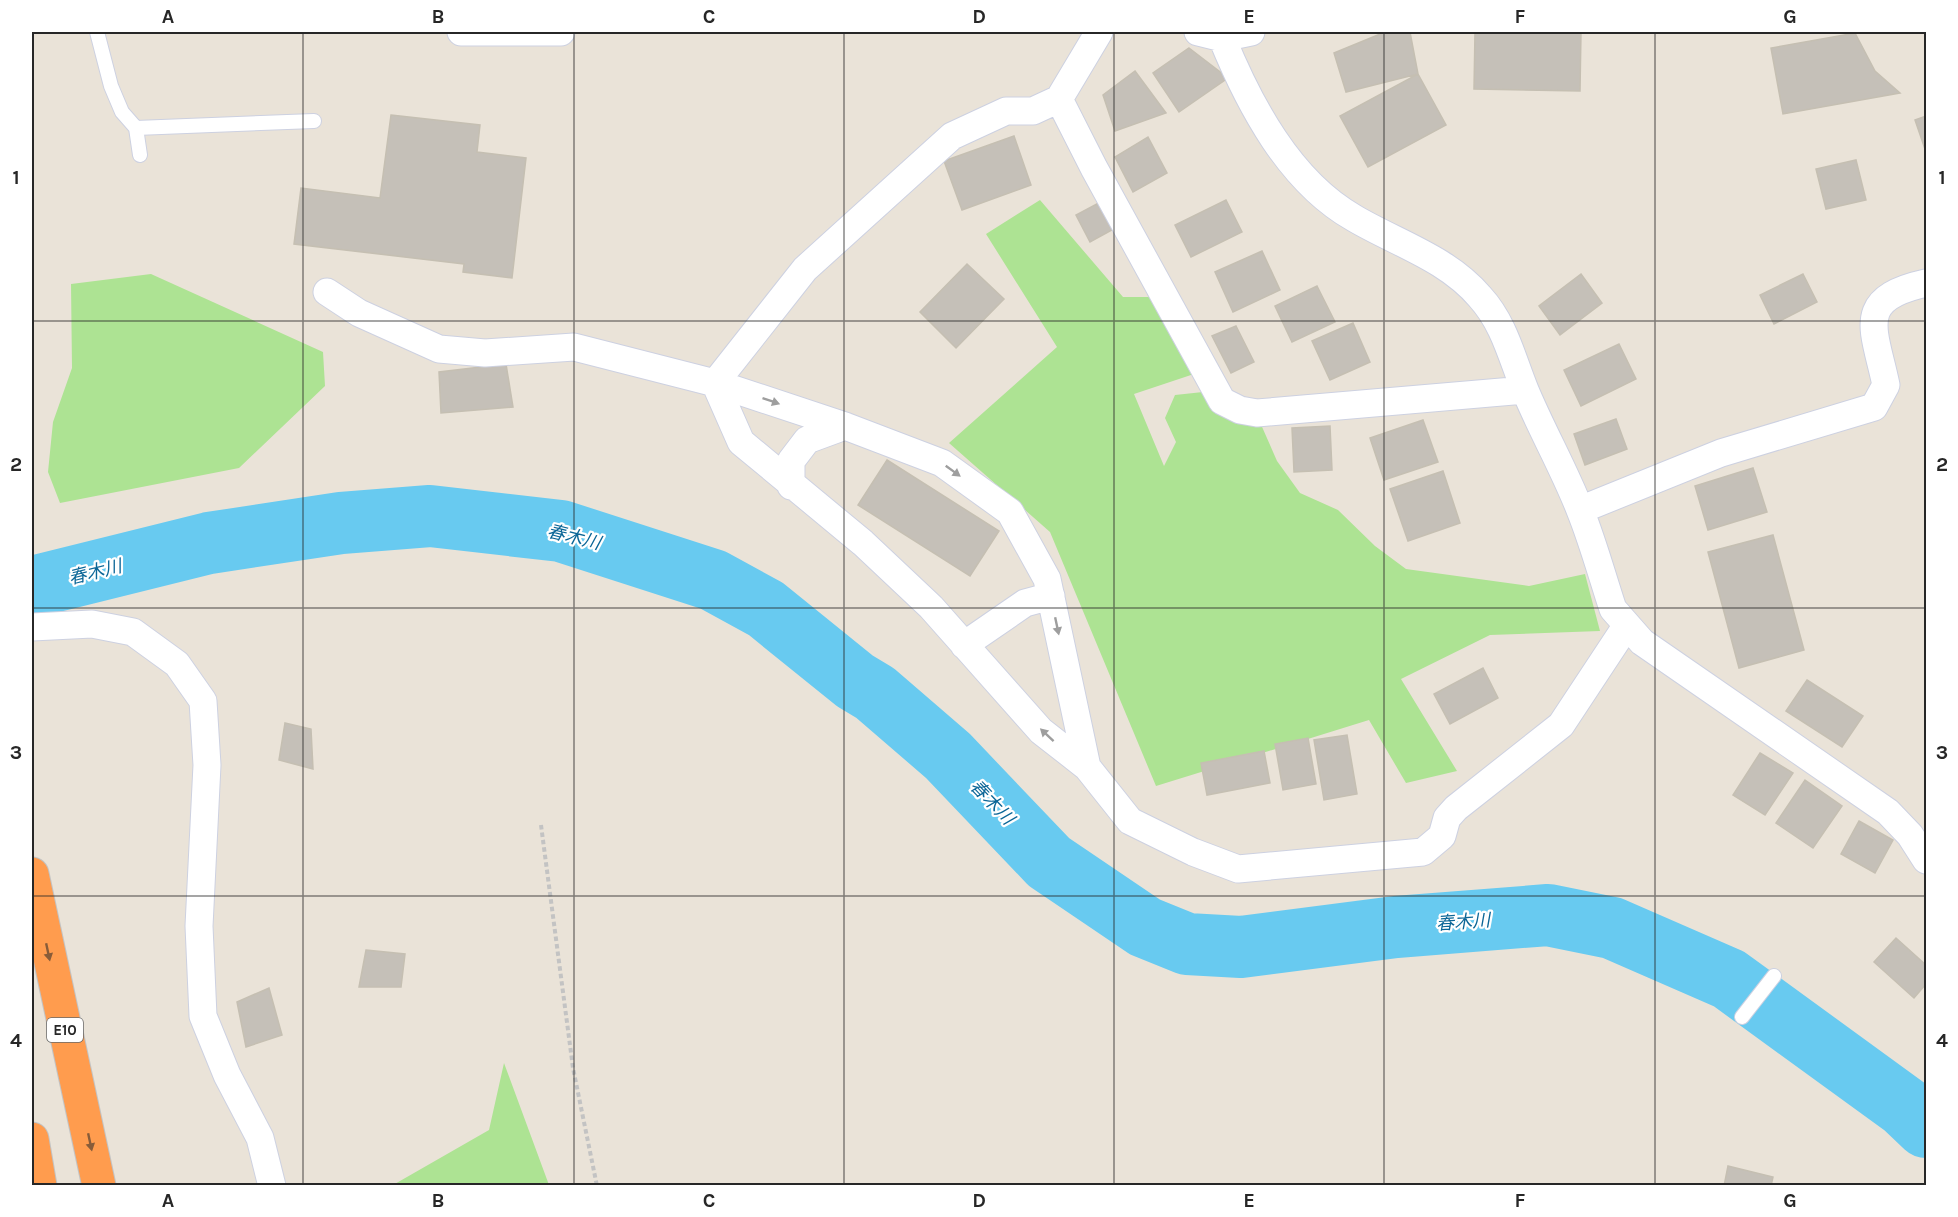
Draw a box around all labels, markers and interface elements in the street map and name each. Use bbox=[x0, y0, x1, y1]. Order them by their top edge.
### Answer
text: A bbox=[162, 5, 175, 28]
text: B bbox=[432, 5, 444, 28]
text: C bbox=[703, 5, 715, 28]
text: D bbox=[972, 5, 986, 28]
text: E bbox=[1243, 5, 1255, 28]
text: F bbox=[1515, 5, 1526, 28]
text: G bbox=[1783, 5, 1797, 28]
text: 1 bbox=[12, 166, 20, 189]
text: 1 bbox=[1938, 166, 1946, 189]
one-way arrow bbox=[762, 396, 780, 406]
text: 2 bbox=[10, 453, 22, 476]
text: 2 bbox=[1936, 453, 1948, 476]
one-way arrow bbox=[944, 465, 960, 477]
water label: 春木川 bbox=[545, 520, 605, 555]
water label: 春木川 bbox=[66, 554, 126, 589]
one-way arrow bbox=[1053, 617, 1062, 636]
one-way arrow bbox=[1039, 728, 1054, 742]
text: 3 bbox=[10, 741, 22, 764]
text: 3 bbox=[1936, 741, 1948, 764]
water label: 春木川 bbox=[965, 775, 1020, 831]
water label: 春木川 bbox=[1435, 909, 1493, 935]
one-way arrow bbox=[44, 942, 53, 961]
road number: E10 bbox=[47, 1018, 83, 1042]
text: 4 bbox=[10, 1029, 22, 1052]
text: 4 bbox=[1936, 1029, 1948, 1052]
one-way arrow bbox=[85, 1133, 95, 1151]
text: A bbox=[162, 1189, 175, 1212]
text: B bbox=[432, 1189, 444, 1212]
text: C bbox=[703, 1189, 715, 1212]
text: D bbox=[972, 1189, 986, 1212]
text: E bbox=[1243, 1189, 1255, 1212]
text: F bbox=[1515, 1189, 1526, 1212]
text: G bbox=[1783, 1189, 1797, 1212]

